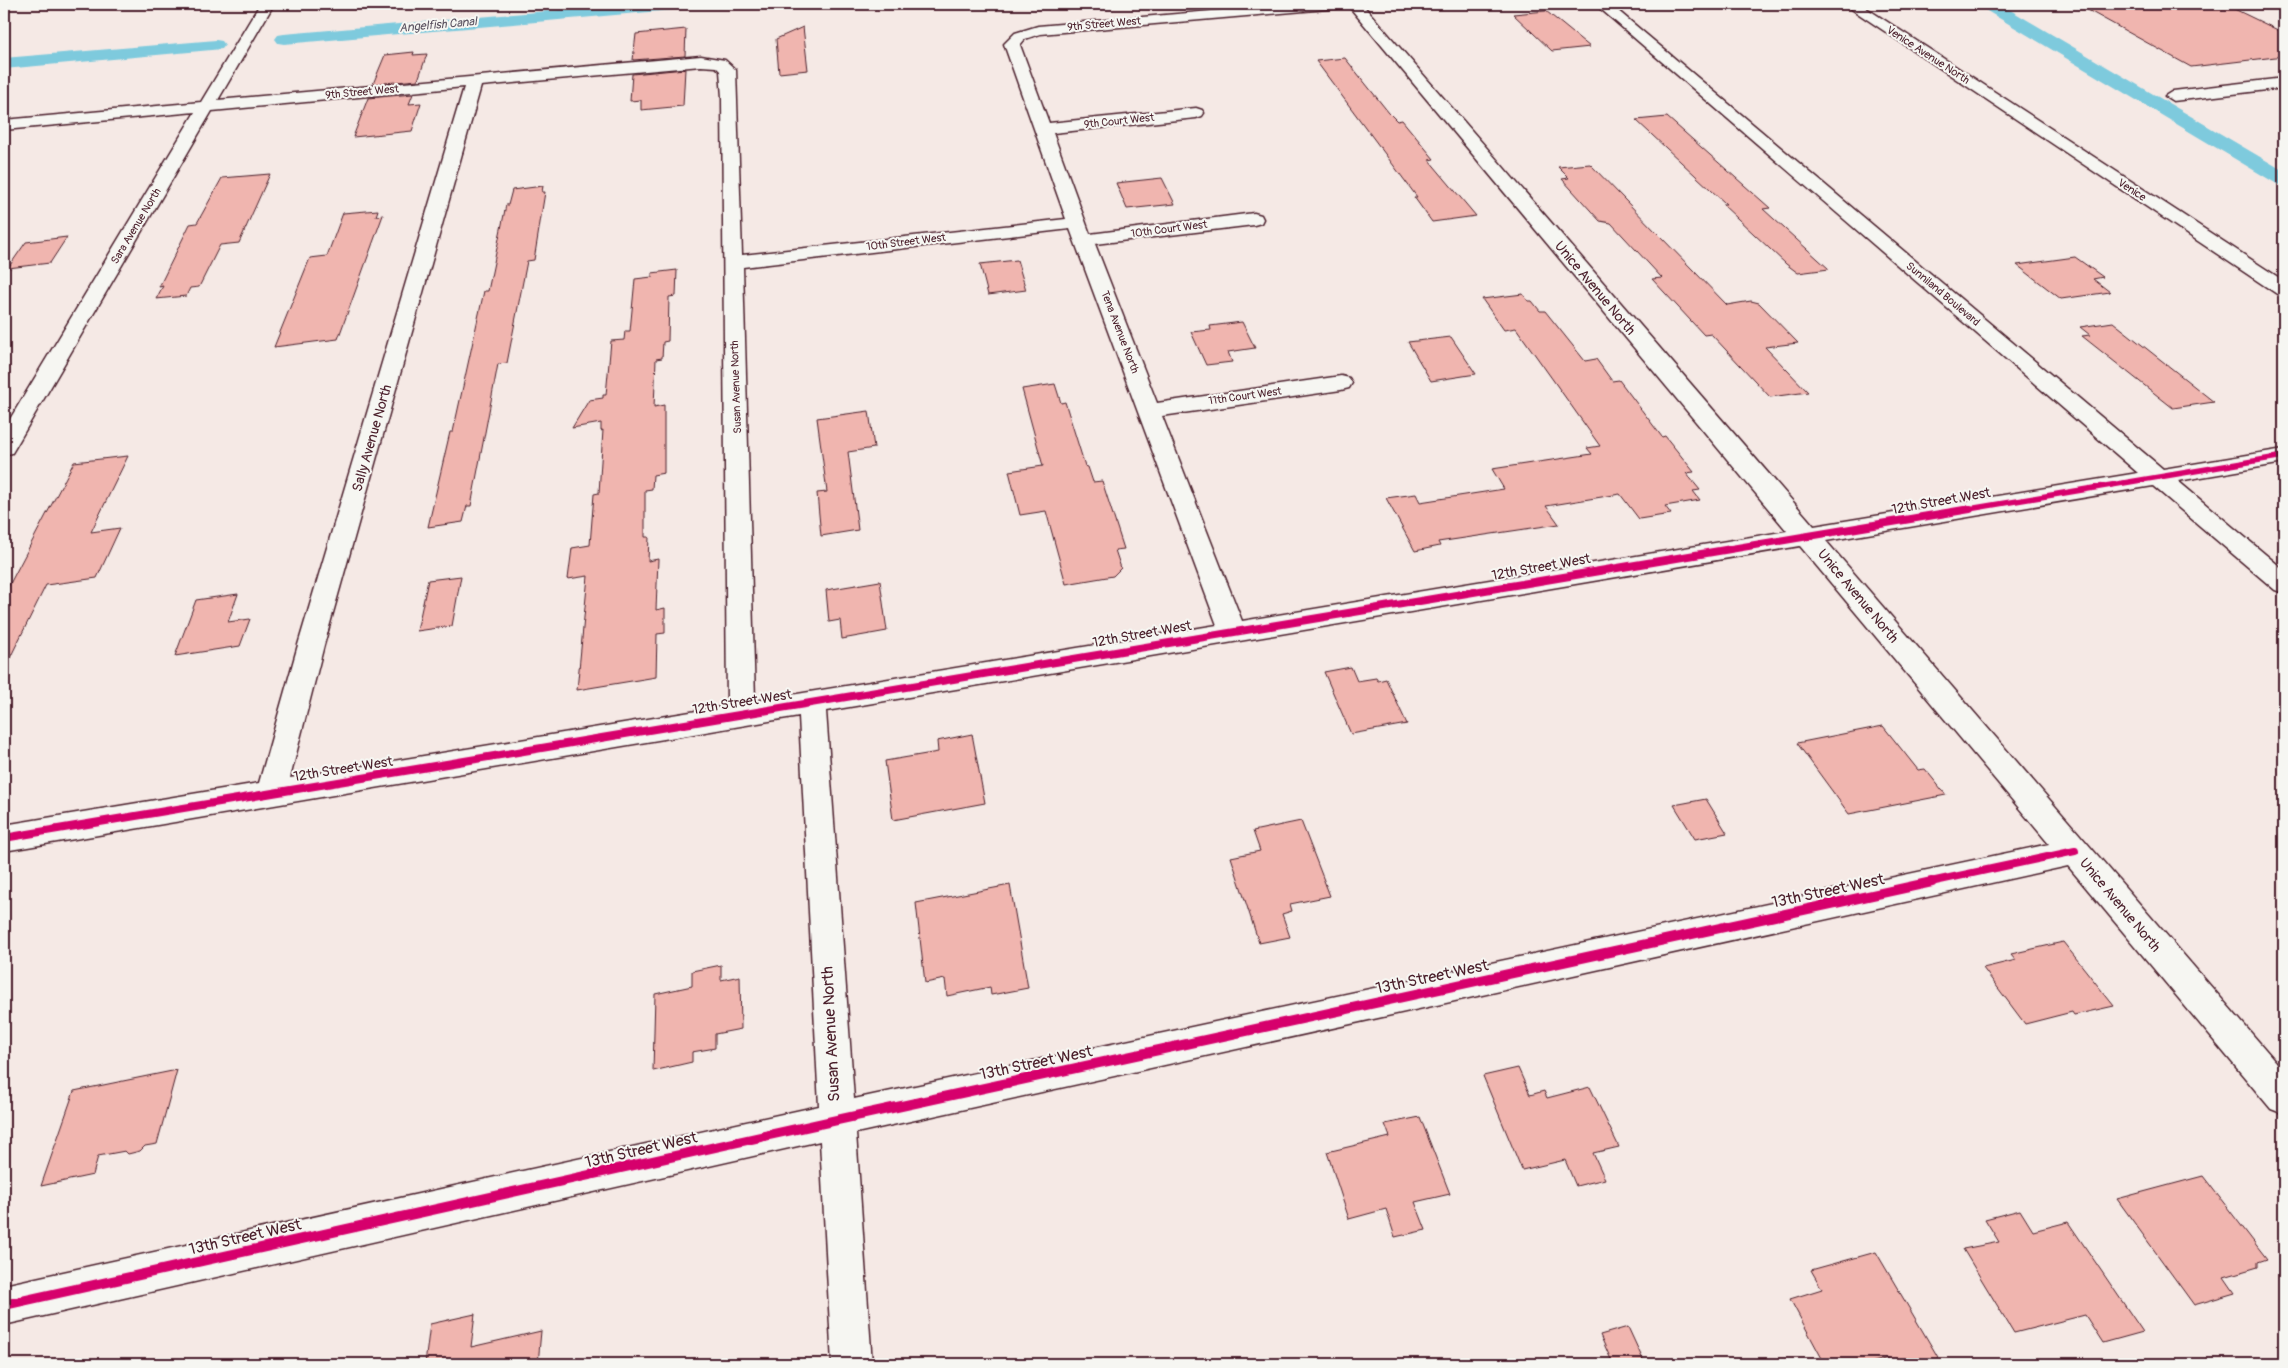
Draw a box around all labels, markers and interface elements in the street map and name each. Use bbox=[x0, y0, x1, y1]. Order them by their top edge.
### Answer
water label: Angelfish Canal bbox=[399, 14, 479, 36]
street label: 9th Street West bbox=[1067, 14, 1142, 34]
street label: Venice Avenue North bbox=[1884, 23, 1972, 87]
street label: 9th Street West bbox=[325, 82, 400, 102]
street label: 9th Court West bbox=[1083, 111, 1155, 131]
street label: Venice bbox=[2115, 176, 2149, 204]
street label: Sara Avenue North bbox=[108, 186, 164, 266]
street label: 10th Court West bbox=[1130, 218, 1209, 240]
street label: 10th Street West bbox=[865, 231, 947, 253]
street label: Unice Avenue North bbox=[1551, 238, 1639, 338]
street label: Sunniland Boulevard bbox=[1903, 259, 1983, 329]
street label: Tena Avenue North bbox=[1098, 289, 1142, 375]
street label: Susan Avenue North bbox=[728, 340, 744, 434]
street label: Sally Avenue North bbox=[349, 382, 395, 494]
street label: 11th Court West bbox=[1208, 384, 1283, 408]
street label: 12th Street West bbox=[1890, 484, 1992, 518]
street label: Unice Avenue North bbox=[1814, 546, 1902, 646]
street label: 12th Street West bbox=[1490, 550, 1592, 584]
street label: 12th Street West bbox=[1091, 617, 1193, 651]
street label: 12th Street West bbox=[691, 686, 793, 718]
street label: 12th Street West bbox=[292, 753, 394, 785]
street label: Unice Avenue North bbox=[2076, 855, 2164, 955]
street label: 13th Street West bbox=[1770, 869, 1887, 913]
street label: 13th Street West bbox=[1374, 955, 1491, 999]
street label: Susan Avenue North bbox=[817, 966, 845, 1102]
street label: 13th Street West bbox=[978, 1041, 1095, 1085]
street label: 13th Street West bbox=[583, 1127, 700, 1173]
street label: 13th Street West bbox=[187, 1214, 304, 1260]

